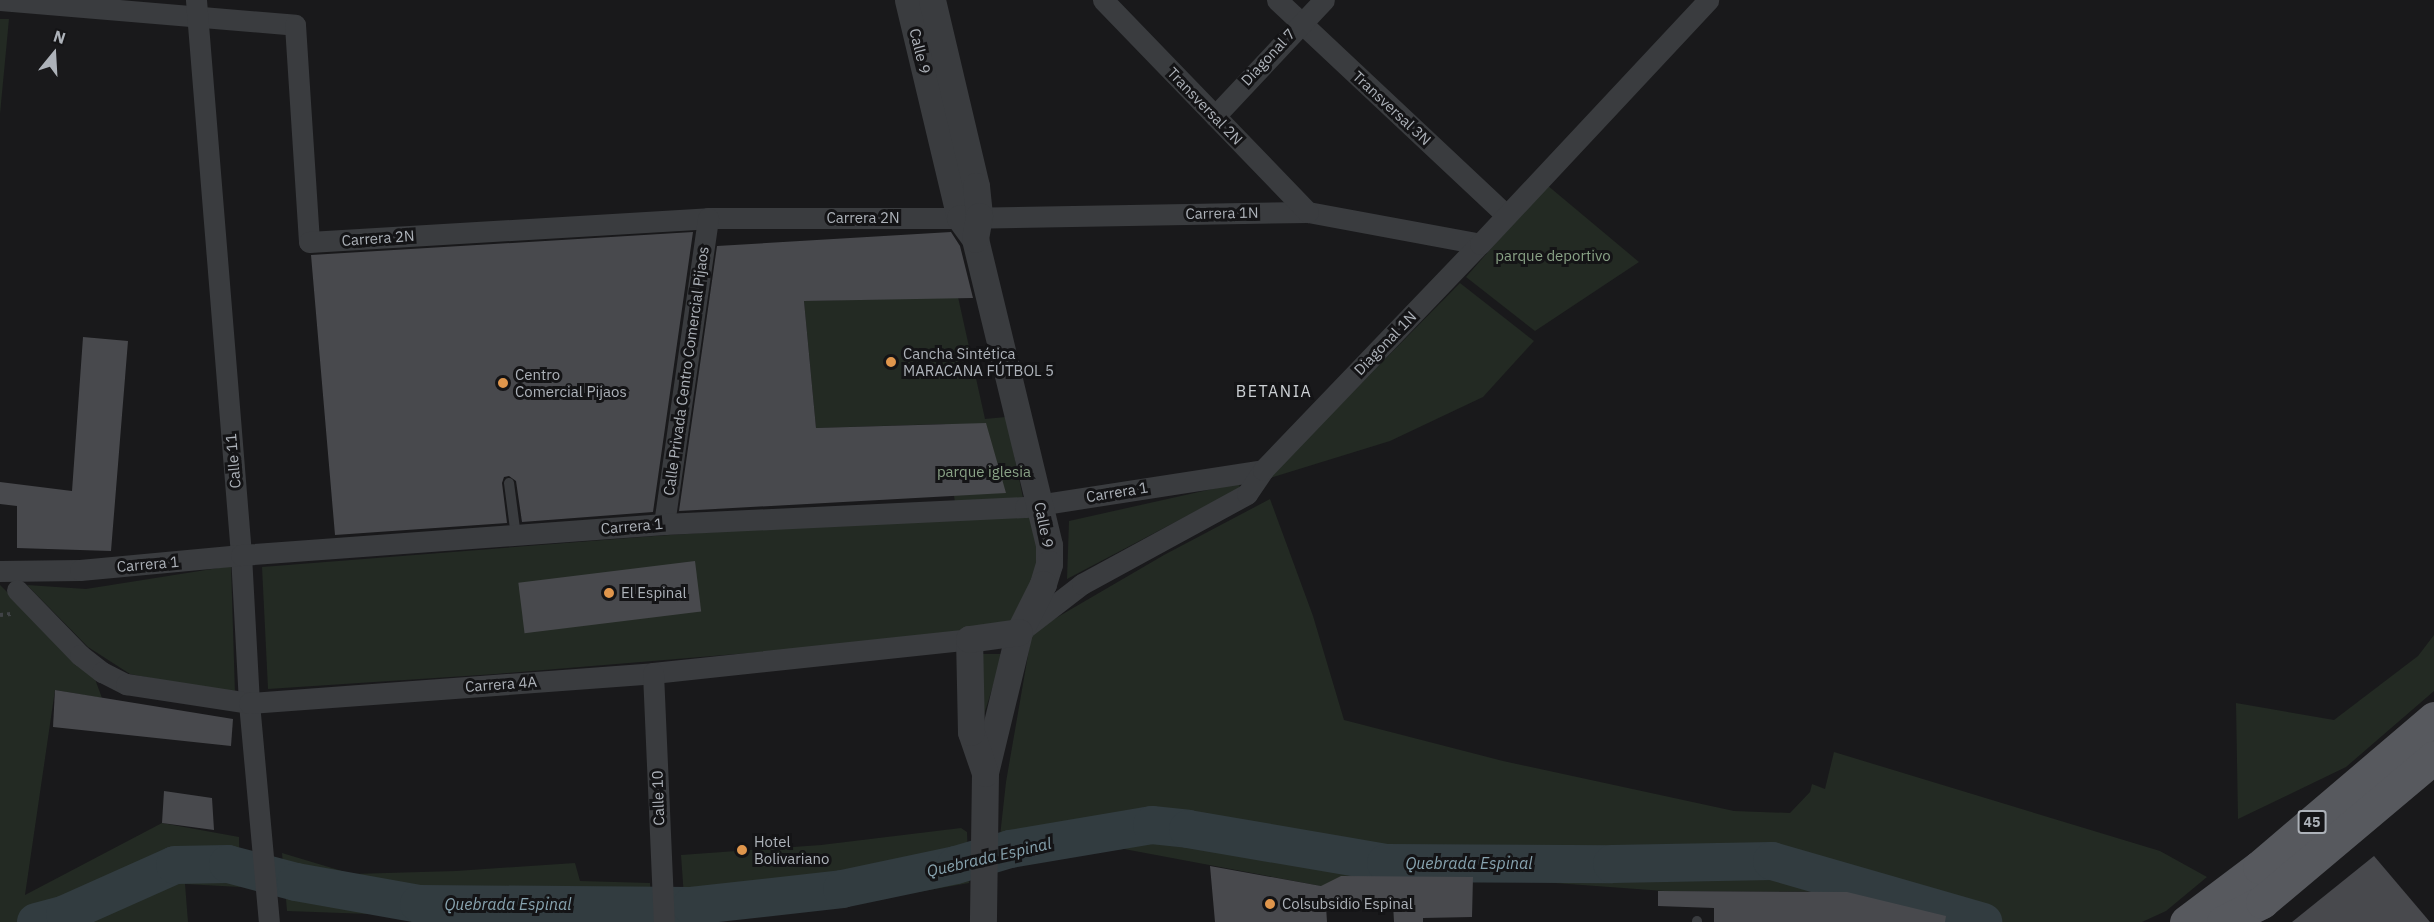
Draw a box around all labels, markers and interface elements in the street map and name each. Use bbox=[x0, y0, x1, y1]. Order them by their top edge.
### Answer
north arrow bbox=[24, 24, 84, 84]
street label: Diagonal 7 bbox=[1237, 25, 1299, 89]
text: N bbox=[51, 26, 68, 48]
street label: Calle 9 bbox=[906, 26, 934, 76]
street label: Transversal 2N bbox=[1164, 64, 1246, 148]
street label: Transversal 3N bbox=[1349, 67, 1435, 149]
street label: Carrera 1N bbox=[1185, 203, 1259, 223]
street label: Carrera 2N bbox=[826, 209, 900, 227]
street label: Carrera 2N bbox=[341, 226, 415, 250]
street label: Calle Privada Centro Comercial Pijaos bbox=[660, 245, 712, 497]
park label: parque deportivo bbox=[1495, 247, 1611, 265]
street label: Diagonal 1N bbox=[1350, 307, 1420, 379]
place label: Cancha Sintética MARACANA FÚTBOL 5 bbox=[903, 344, 1054, 379]
marker: Cancha Sintética MARACANA FÚTBOL 5 bbox=[884, 355, 898, 369]
place label: Centro Comercial Pijaos bbox=[515, 365, 627, 400]
marker: Centro Comercial Pijaos bbox=[496, 376, 510, 390]
district label: BETANIA bbox=[1236, 381, 1312, 401]
street label: Calle 11 bbox=[222, 433, 244, 489]
park label: parque iglesia bbox=[937, 463, 1031, 481]
street label: Carrera 1 bbox=[1085, 478, 1149, 506]
street label: Calle 9 bbox=[1031, 501, 1057, 549]
street label: Carrera 1 bbox=[600, 514, 664, 538]
street label: Carrera 1 bbox=[116, 552, 180, 576]
place label: El Espinal bbox=[621, 584, 686, 602]
marker: El Espinal bbox=[602, 586, 616, 600]
street label: Carrera 4A bbox=[464, 673, 538, 695]
street label: Calle 10 bbox=[648, 770, 668, 826]
road number: 45 bbox=[2297, 811, 2327, 833]
place label: Hotel Bolivariano bbox=[754, 832, 829, 867]
water label: Quebrada Espinal bbox=[925, 833, 1053, 881]
marker: Hotel Bolivariano bbox=[735, 843, 749, 857]
water label: Quebrada Espinal bbox=[1405, 853, 1533, 873]
water label: Quebrada Espinal bbox=[444, 894, 572, 914]
place label: Colsubsidio Espinal bbox=[1282, 895, 1413, 913]
marker: Colsubsidio Espinal bbox=[1263, 897, 1277, 911]

